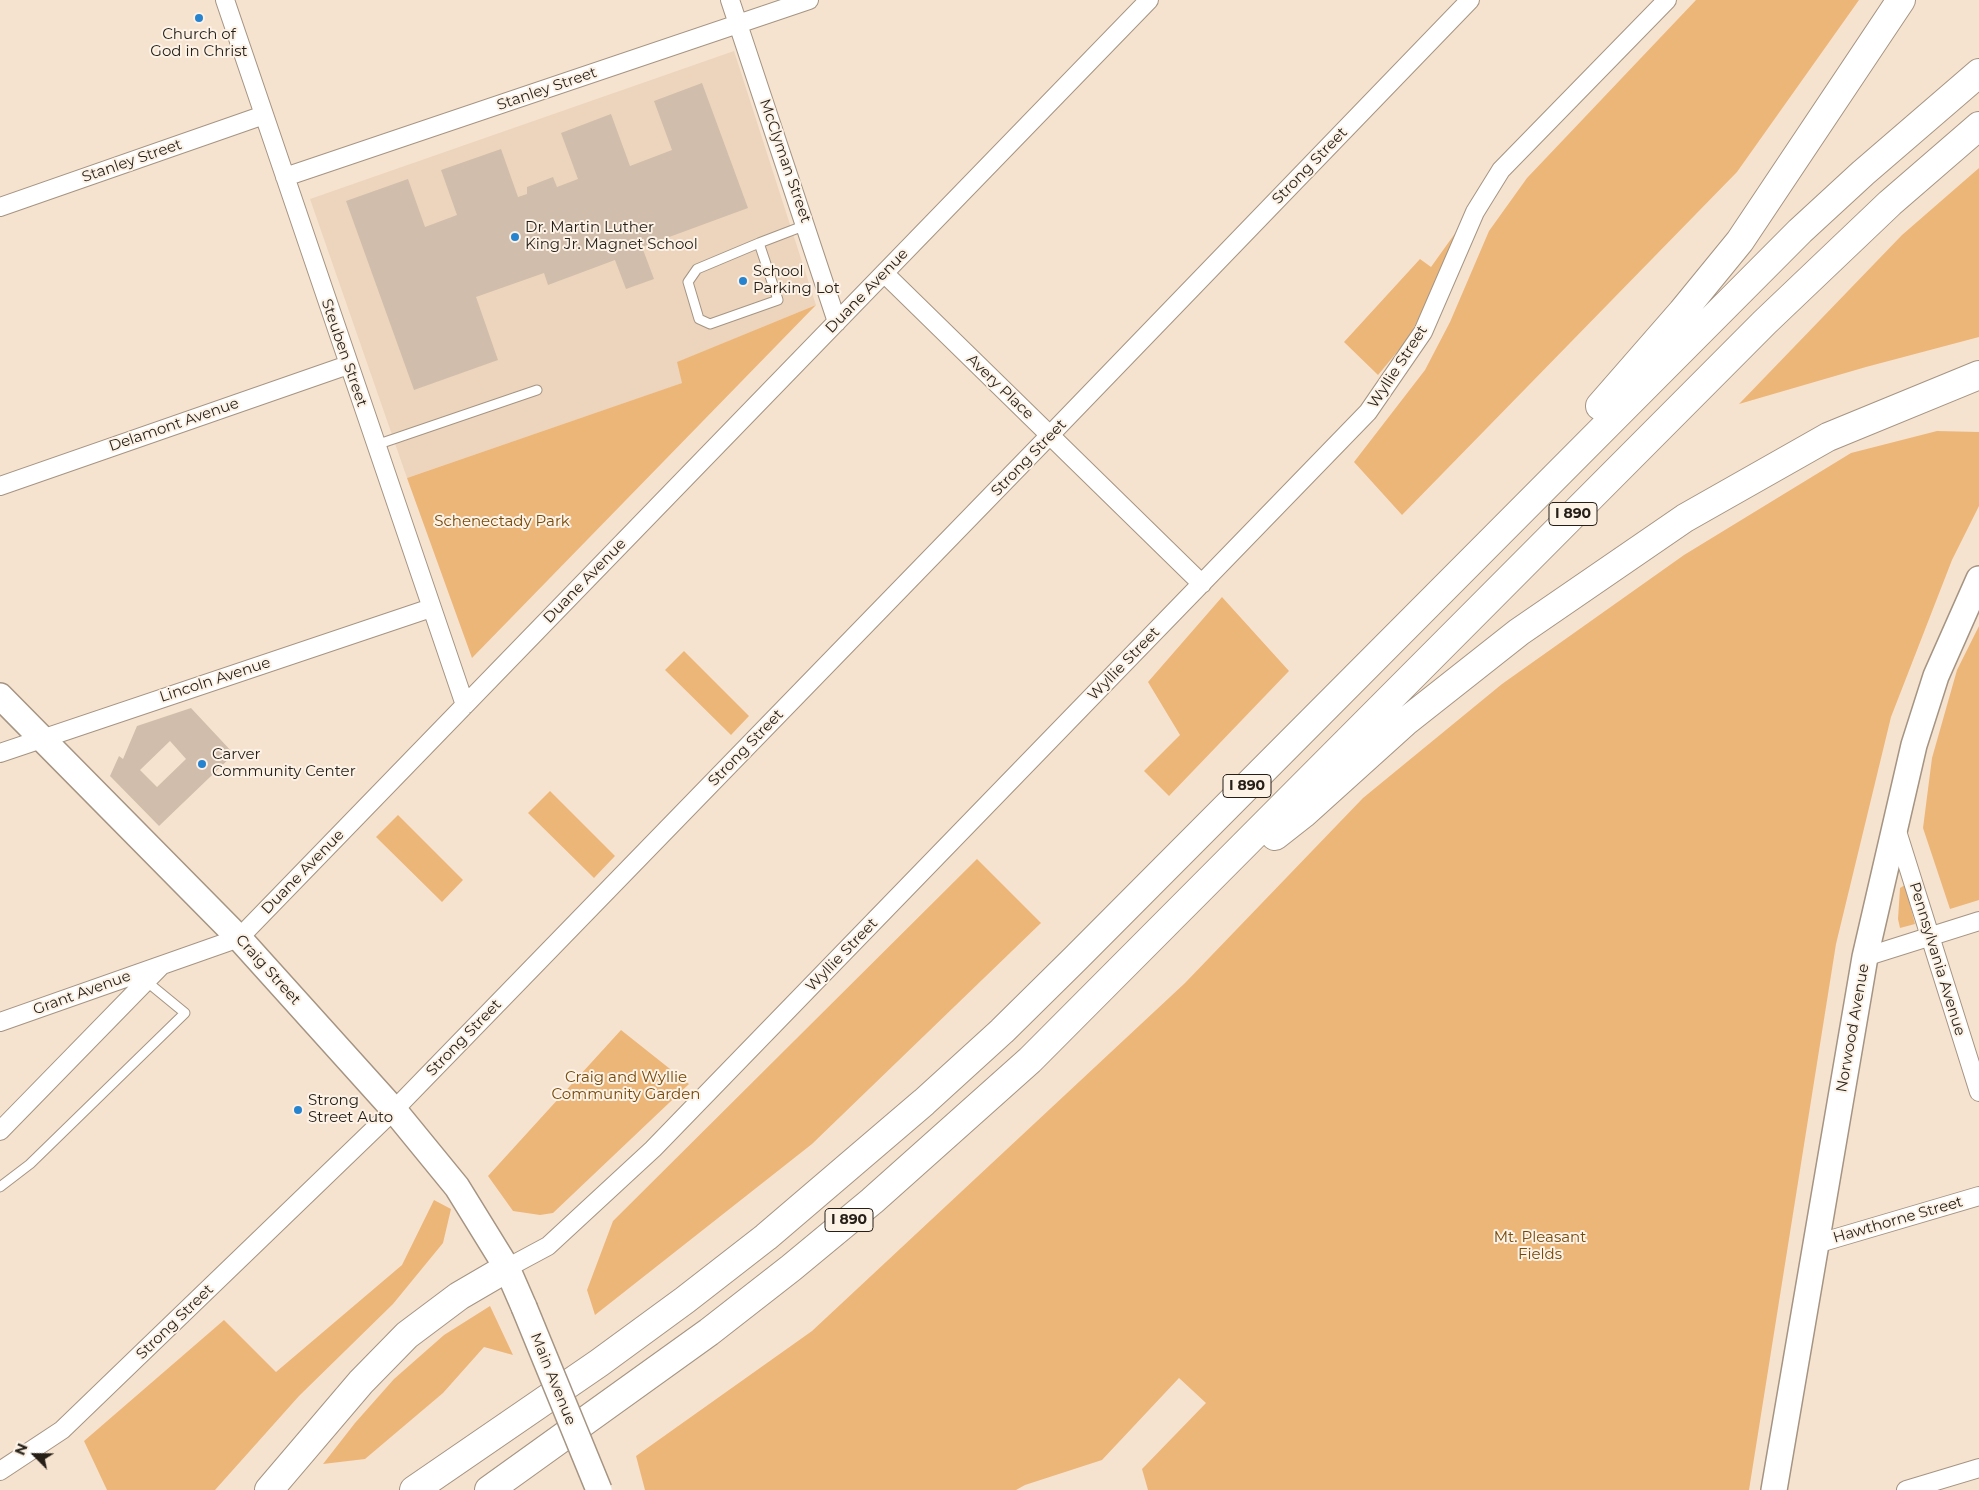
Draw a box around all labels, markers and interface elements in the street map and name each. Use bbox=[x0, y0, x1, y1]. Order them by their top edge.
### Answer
marker: Church of God in Christ bbox=[193, 12, 205, 24]
place label: Church of God in Christ bbox=[150, 26, 248, 61]
street label: Stanley Street bbox=[495, 63, 599, 115]
street label: McClyman Street bbox=[755, 97, 815, 225]
street label: Strong Street bbox=[1269, 124, 1351, 208]
street label: Stanley Street bbox=[80, 135, 184, 187]
place label: Dr. Martin Luther King Jr. Magnet School bbox=[525, 219, 698, 254]
marker: Dr. Martin Luther King Jr. Magnet School bbox=[509, 231, 521, 243]
street label: Duane Avenue bbox=[822, 245, 912, 337]
place label: School Parking Lot bbox=[753, 263, 840, 298]
marker: School Parking Lot bbox=[737, 275, 749, 287]
street label: Steuben Street bbox=[317, 297, 371, 409]
street label: Wyllie Street bbox=[1365, 322, 1431, 412]
street label: Avery Place bbox=[963, 351, 1037, 423]
street label: Delamont Avenue bbox=[107, 394, 241, 456]
street label: Strong Street bbox=[988, 416, 1070, 500]
road number: I 890 bbox=[1549, 502, 1597, 526]
park label: Schenectady Park bbox=[434, 513, 570, 531]
street label: Duane Avenue bbox=[540, 535, 630, 627]
street label: Wyllie Street bbox=[1084, 623, 1164, 705]
street label: Lincoln Avenue bbox=[157, 654, 273, 706]
street label: Strong Street bbox=[705, 706, 787, 790]
place label: Carver Community Center bbox=[212, 746, 356, 781]
marker: Carver Community Center bbox=[196, 758, 208, 770]
road number: I 890 bbox=[1223, 774, 1271, 798]
street label: Duane Avenue bbox=[258, 826, 348, 918]
street label: Pennsylvania Avenue bbox=[1905, 880, 1969, 1038]
street label: Wyllie Street bbox=[802, 914, 882, 996]
street label: Craig Street bbox=[232, 931, 304, 1009]
street label: Norwood Avenue bbox=[1833, 962, 1873, 1094]
street label: Grant Avenue bbox=[31, 967, 133, 1019]
street label: Strong Street bbox=[423, 996, 505, 1080]
park label: Craig and Wyllie Community Garden bbox=[552, 1069, 700, 1104]
place label: Strong Street Auto bbox=[308, 1092, 393, 1127]
marker: Strong Street Auto bbox=[292, 1104, 304, 1116]
street label: Hawthorne Street bbox=[1831, 1193, 1965, 1247]
road number: I 890 bbox=[825, 1208, 873, 1232]
park label: Mt. Pleasant Fields bbox=[1494, 1229, 1586, 1264]
street label: Strong Street bbox=[133, 1281, 217, 1363]
street label: Main Avenue bbox=[526, 1330, 580, 1428]
north arrow bbox=[10, 1430, 60, 1480]
text: N bbox=[11, 1440, 32, 1458]

